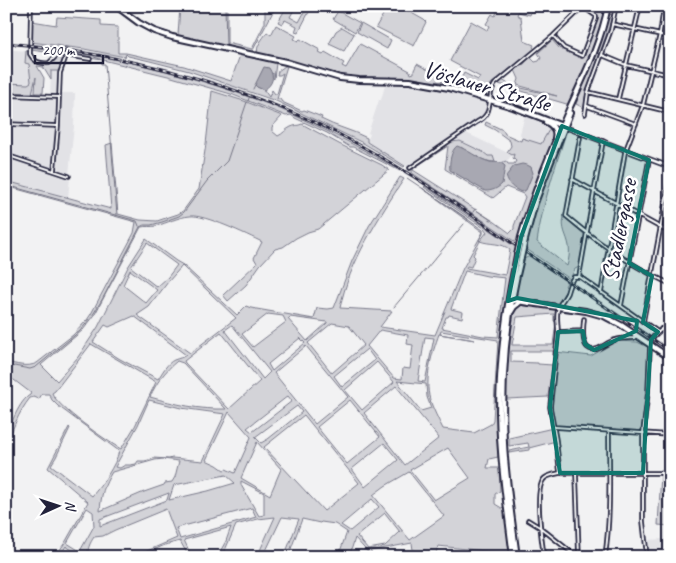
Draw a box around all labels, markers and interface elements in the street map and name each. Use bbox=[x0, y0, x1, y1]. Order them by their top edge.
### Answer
scale bar bbox=[35, 32, 102, 64]
text: 200 m bbox=[42, 41, 76, 60]
street label: Vöslauer Straße bbox=[420, 54, 556, 119]
street label: Stadlergasse bbox=[594, 174, 644, 283]
north arrow bbox=[32, 480, 82, 530]
text: N bbox=[62, 501, 79, 512]

